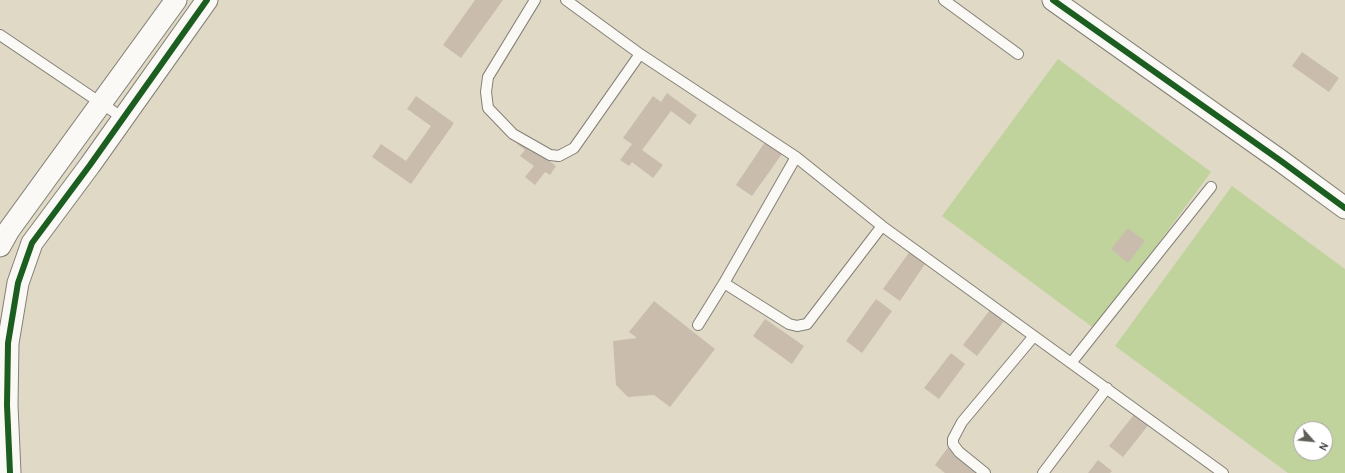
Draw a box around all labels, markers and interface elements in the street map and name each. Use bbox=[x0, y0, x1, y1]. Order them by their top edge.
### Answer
north arrow bbox=[1293, 421, 1333, 461]
text: N bbox=[1316, 440, 1331, 452]

